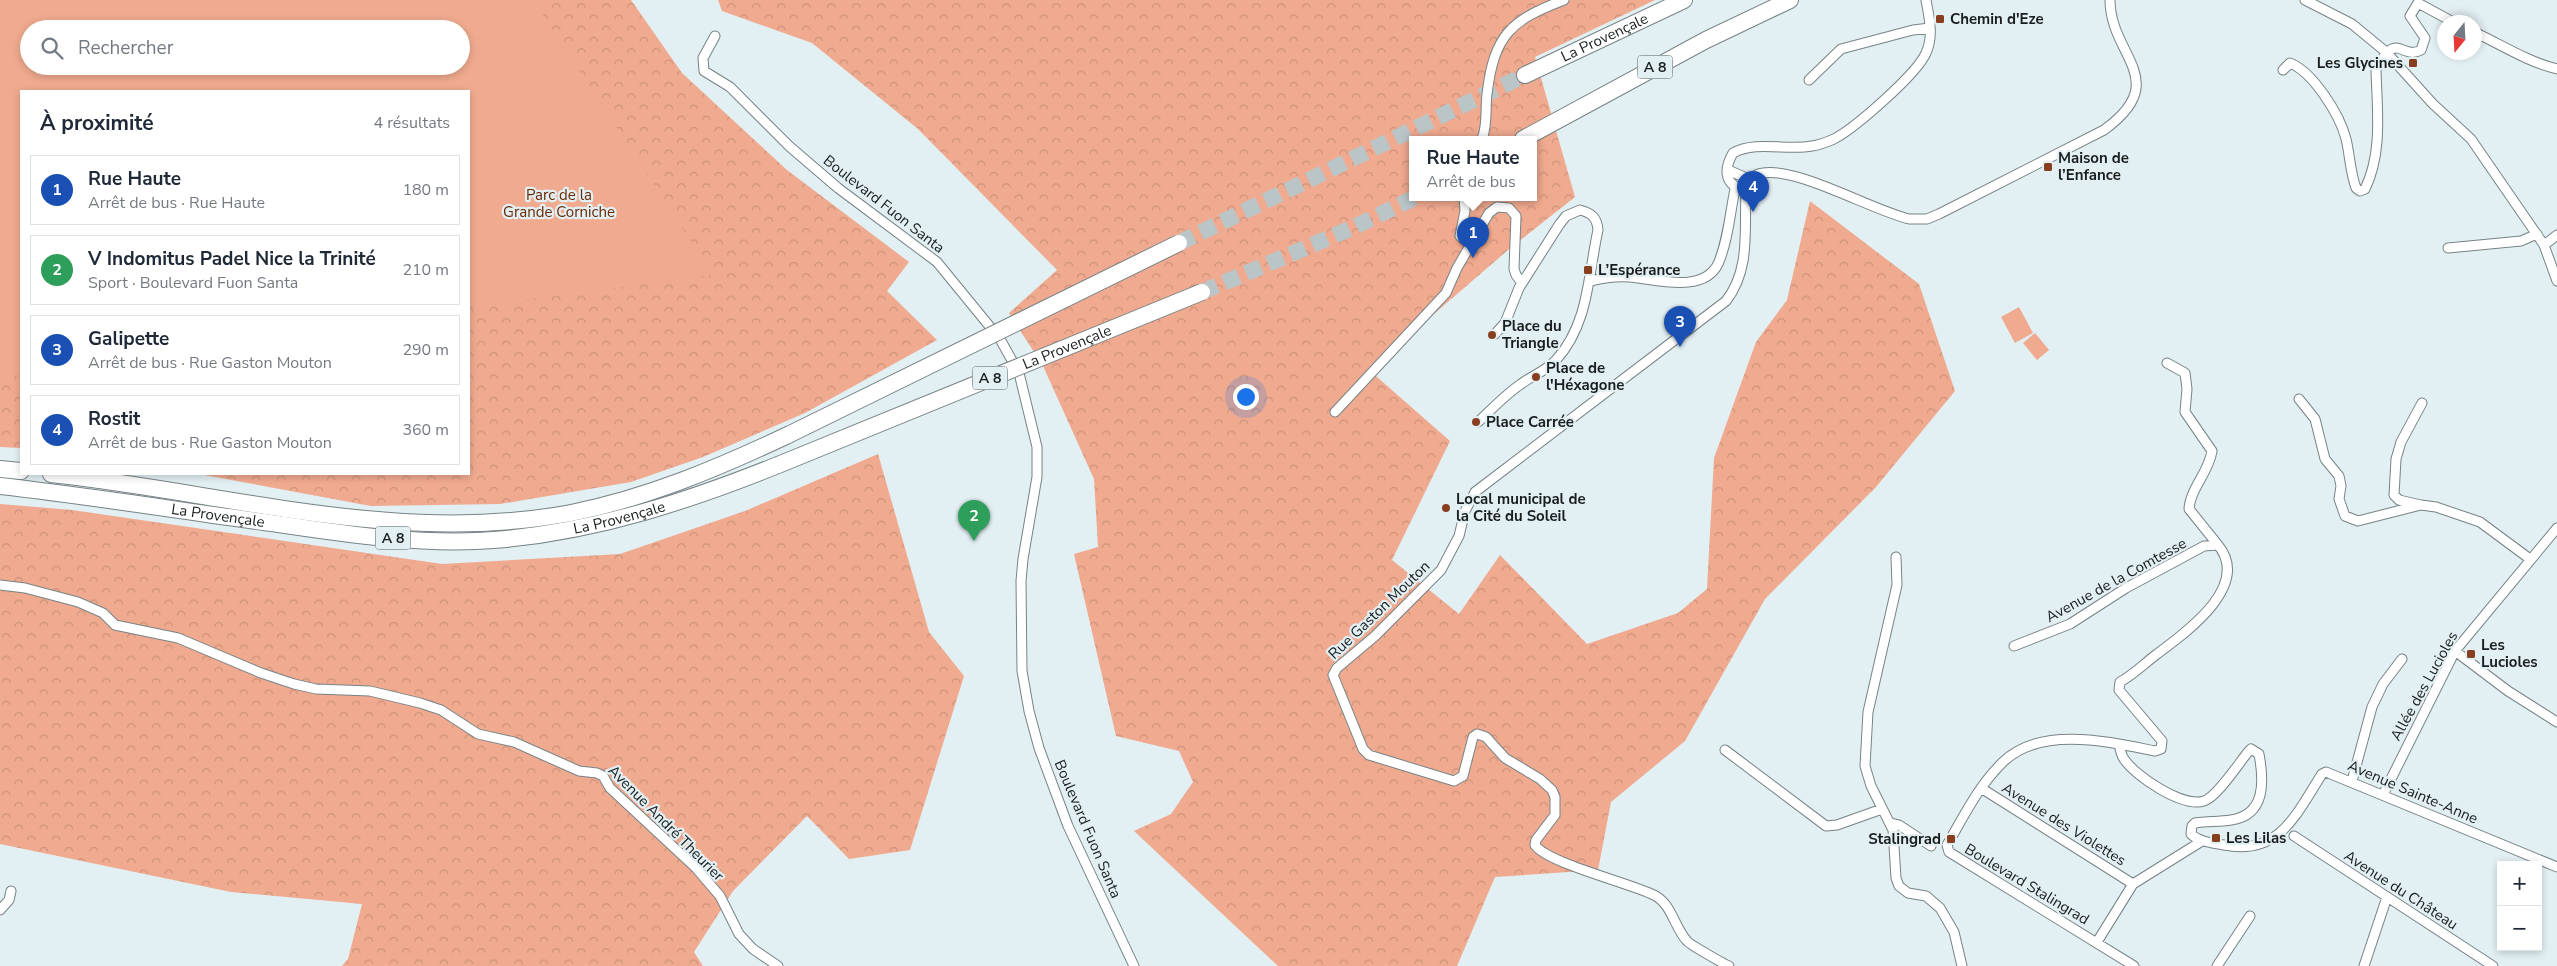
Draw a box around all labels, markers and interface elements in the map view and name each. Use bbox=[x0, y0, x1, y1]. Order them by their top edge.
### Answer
street label: La Provençale bbox=[1558, 8, 1651, 67]
place label: Chemin d'Eze bbox=[1950, 9, 2044, 29]
marker: Chemin d'Eze bbox=[1934, 13, 1946, 25]
north arrow bbox=[2437, 15, 2482, 60]
search box bbox=[20, 20, 470, 75]
icon: search bbox=[38, 34, 66, 62]
text: Rechercher bbox=[78, 35, 173, 61]
place label: Les Glycines bbox=[2317, 53, 2403, 73]
road number: A 8 bbox=[1638, 56, 1672, 78]
marker: Les Glycines bbox=[2407, 57, 2419, 69]
text: À proximité bbox=[40, 109, 154, 137]
text: 4 résultats bbox=[374, 112, 450, 134]
popup bbox=[1409, 136, 1537, 201]
text: Rue Haute bbox=[1426, 145, 1520, 171]
place label: Maison de l’Enfance bbox=[2058, 148, 2129, 185]
street label: Boulevard Fuon Santa bbox=[819, 150, 949, 258]
marker: Maison de l’Enfance bbox=[2042, 161, 2054, 173]
text: Rue Haute bbox=[88, 166, 181, 192]
text: Arrêt de bus bbox=[1426, 171, 1516, 193]
pin: 4 bbox=[1737, 171, 1769, 212]
text: 1 bbox=[52, 179, 62, 201]
text: 180 m bbox=[402, 179, 449, 201]
park label: Parc de la Grande Corniche bbox=[503, 185, 615, 222]
text: Arrêt de bus · Rue Haute bbox=[88, 192, 265, 214]
pin: 1 bbox=[1457, 217, 1489, 258]
text: V Indomitus Padel Nice la Trinité bbox=[88, 246, 376, 272]
text: 2 bbox=[52, 259, 62, 281]
text: 210 m bbox=[402, 259, 449, 281]
place label: L’Espérance bbox=[1598, 260, 1680, 280]
marker: L’Espérance bbox=[1582, 264, 1594, 276]
text: Sport · Boulevard Fuon Santa bbox=[88, 272, 298, 294]
pin: 3 bbox=[1664, 306, 1696, 347]
place label: Place du Triangle bbox=[1502, 316, 1562, 353]
street label: La Provençale bbox=[1019, 320, 1114, 374]
text: Galipette bbox=[88, 326, 169, 352]
marker: Place du Triangle bbox=[1486, 329, 1498, 341]
text: 3 bbox=[52, 339, 62, 361]
text: 290 m bbox=[402, 339, 449, 361]
text: Arrêt de bus · Rue Gaston Mouton bbox=[88, 352, 332, 374]
place label: Place de l'Héxagone bbox=[1546, 358, 1624, 395]
road number: A 8 bbox=[972, 366, 1008, 389]
marker: Place de l'Héxagone bbox=[1530, 371, 1542, 383]
your location bbox=[1233, 384, 1259, 410]
text: Rostit bbox=[88, 406, 140, 432]
place label: Place Carrée bbox=[1486, 412, 1574, 432]
marker: Place Carrée bbox=[1470, 416, 1482, 428]
text: 4 bbox=[52, 419, 62, 441]
text: 360 m bbox=[402, 419, 449, 441]
text: Arrêt de bus · Rue Gaston Mouton bbox=[88, 432, 332, 454]
place label: Local municipal de la Cité du Soleil bbox=[1456, 489, 1586, 526]
street label: La Provençale bbox=[571, 496, 668, 539]
street label: La Provençale bbox=[170, 499, 266, 532]
pin: 2 bbox=[958, 500, 990, 541]
marker: Local municipal de la Cité du Soleil bbox=[1440, 502, 1452, 514]
road number: A 8 bbox=[376, 526, 410, 550]
street label: Avenue de la Comtesse bbox=[2042, 533, 2190, 627]
street label: Rue Gaston Mouton bbox=[1324, 556, 1434, 664]
street label: Allée des Lucioles bbox=[2386, 628, 2462, 744]
place label: Les Lucioles bbox=[2481, 635, 2538, 672]
marker: Les Lucioles bbox=[2465, 648, 2477, 660]
street label: Avenue Sainte-Anne bbox=[2345, 756, 2481, 828]
street label: Boulevard Fuon Santa bbox=[1050, 757, 1126, 901]
street label: Avenue André Theurier bbox=[604, 761, 729, 886]
street label: Avenue des Violettes bbox=[1998, 778, 2130, 870]
place label: Les Lilas bbox=[2226, 828, 2286, 848]
place label: Stalingrad bbox=[1868, 829, 1941, 849]
marker: Les Lilas bbox=[2210, 832, 2222, 844]
marker: Stalingrad bbox=[1945, 833, 1957, 845]
street label: Boulevard Stalingrad bbox=[1961, 839, 2093, 929]
street label: Avenue du Château bbox=[2340, 846, 2462, 934]
map controls bbox=[2497, 861, 2542, 951]
button: + bbox=[2497, 861, 2542, 906]
button: − bbox=[2497, 906, 2542, 951]

